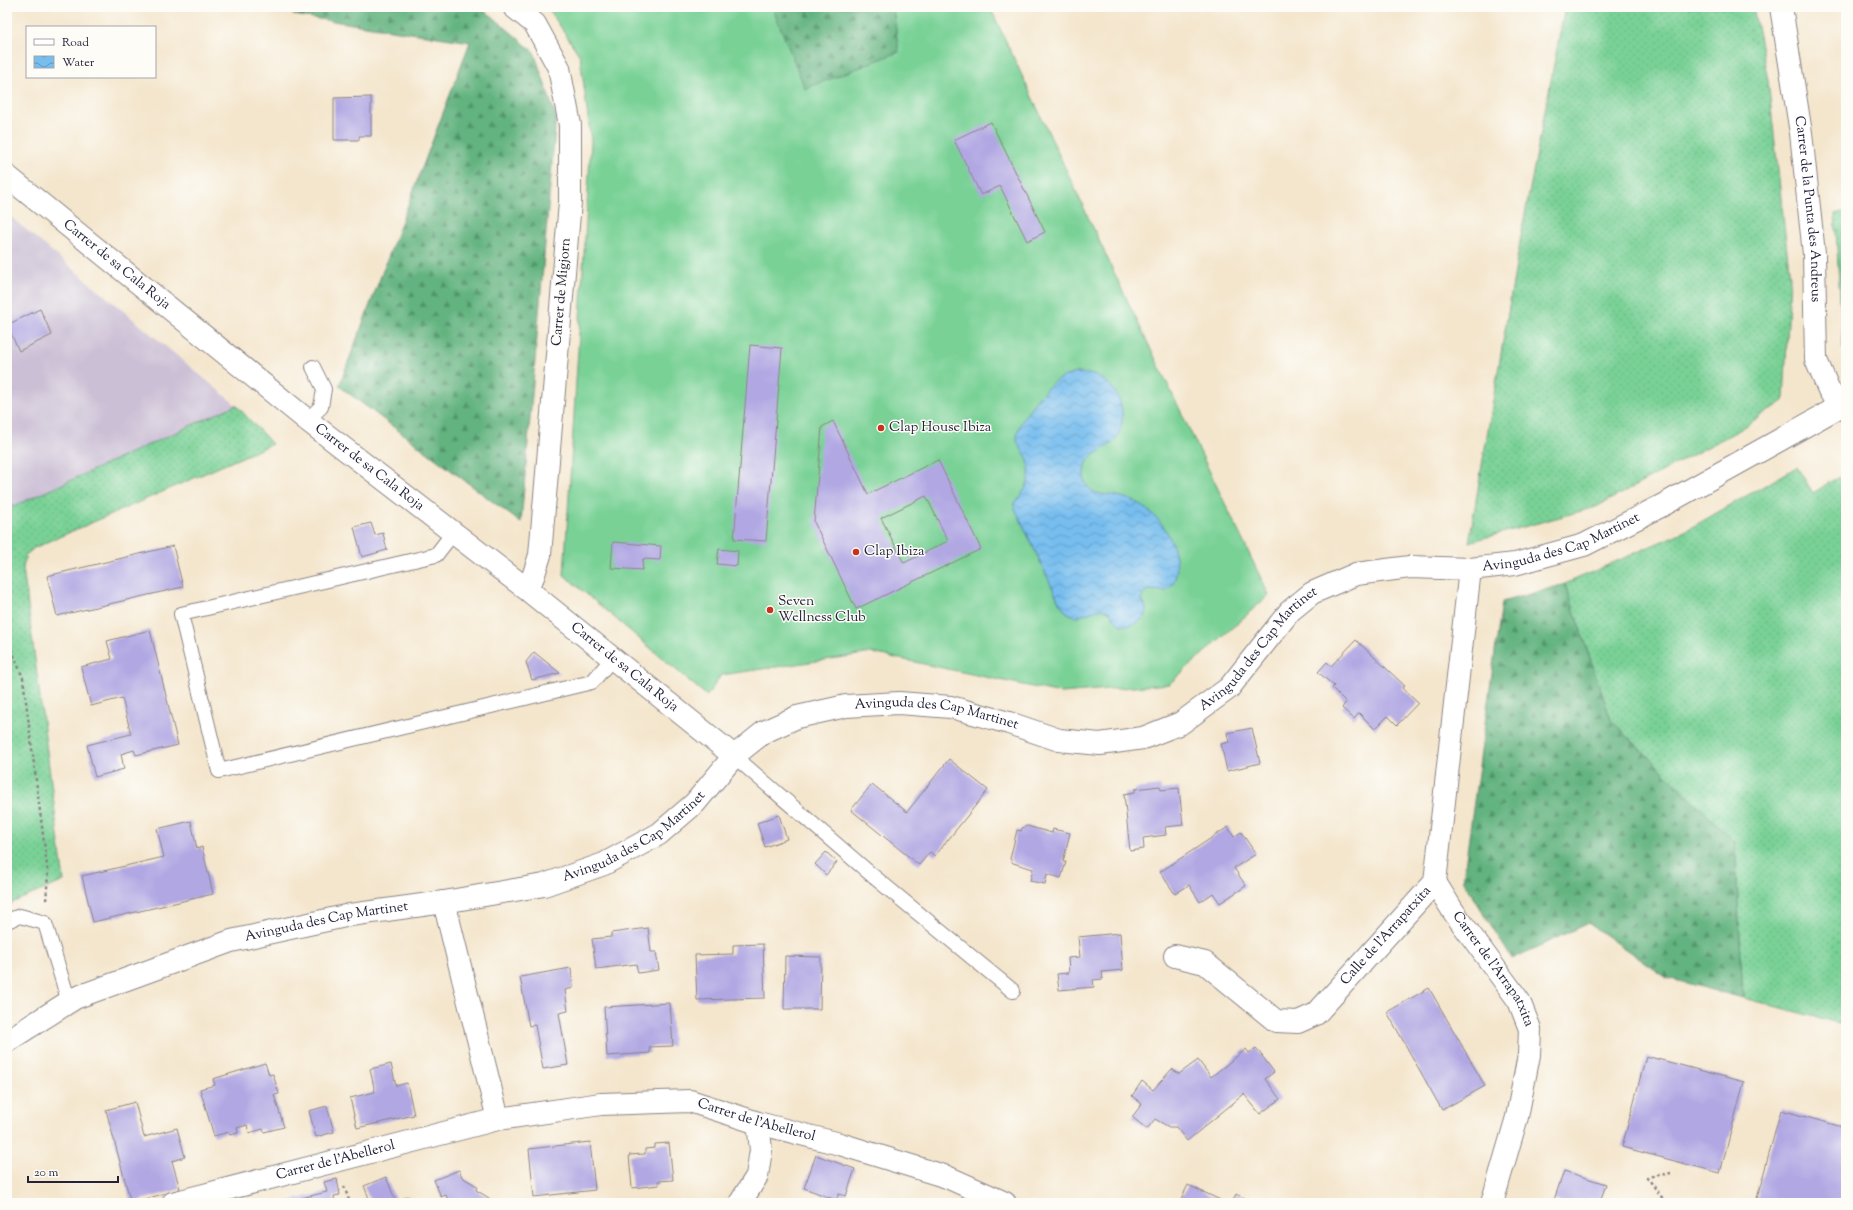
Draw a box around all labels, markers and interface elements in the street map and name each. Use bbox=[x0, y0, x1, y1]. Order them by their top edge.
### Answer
legend bbox=[26, 26, 156, 78]
text: Road bbox=[62, 34, 89, 52]
text: Water bbox=[62, 54, 95, 72]
street label: Carrer de la Punta des Andreus bbox=[1788, 115, 1825, 302]
street label: Carrer de sa Cala Roja bbox=[58, 215, 175, 315]
street label: Carrer de Migjorn bbox=[547, 237, 577, 347]
place label: Clap House Ibiza bbox=[889, 418, 992, 438]
street label: Carrer de sa Cala Roja bbox=[310, 419, 428, 517]
marker: Clap House Ibiza bbox=[876, 423, 886, 433]
street label: Avinguda des Cap Martinet bbox=[1481, 508, 1644, 578]
place label: Clap Ibiza bbox=[864, 542, 925, 562]
marker: Clap Ibiza bbox=[851, 547, 861, 557]
street label: Avinguda des Cap Martinet bbox=[1195, 582, 1321, 716]
place label: Seven Wellness Club bbox=[778, 592, 866, 628]
marker: Seven Wellness Club bbox=[765, 605, 775, 615]
street label: Carrer de sa Cala Roja bbox=[566, 618, 683, 717]
street label: Avinguda des Cap Martinet bbox=[854, 693, 1021, 735]
street label: Avinguda des Cap Martinet bbox=[560, 787, 711, 888]
street label: Calle de l'Arrapatxita bbox=[1336, 882, 1437, 990]
street label: Avinguda des Cap Martinet bbox=[243, 897, 410, 948]
street label: Carrer de l'Arrapatxita bbox=[1447, 908, 1538, 1030]
street label: Carrer de l'Abellerol bbox=[695, 1094, 818, 1147]
street label: Carrer de l'Abellerol bbox=[274, 1136, 397, 1186]
scale bar bbox=[28, 1158, 118, 1184]
text: 20 m bbox=[34, 1164, 59, 1182]

